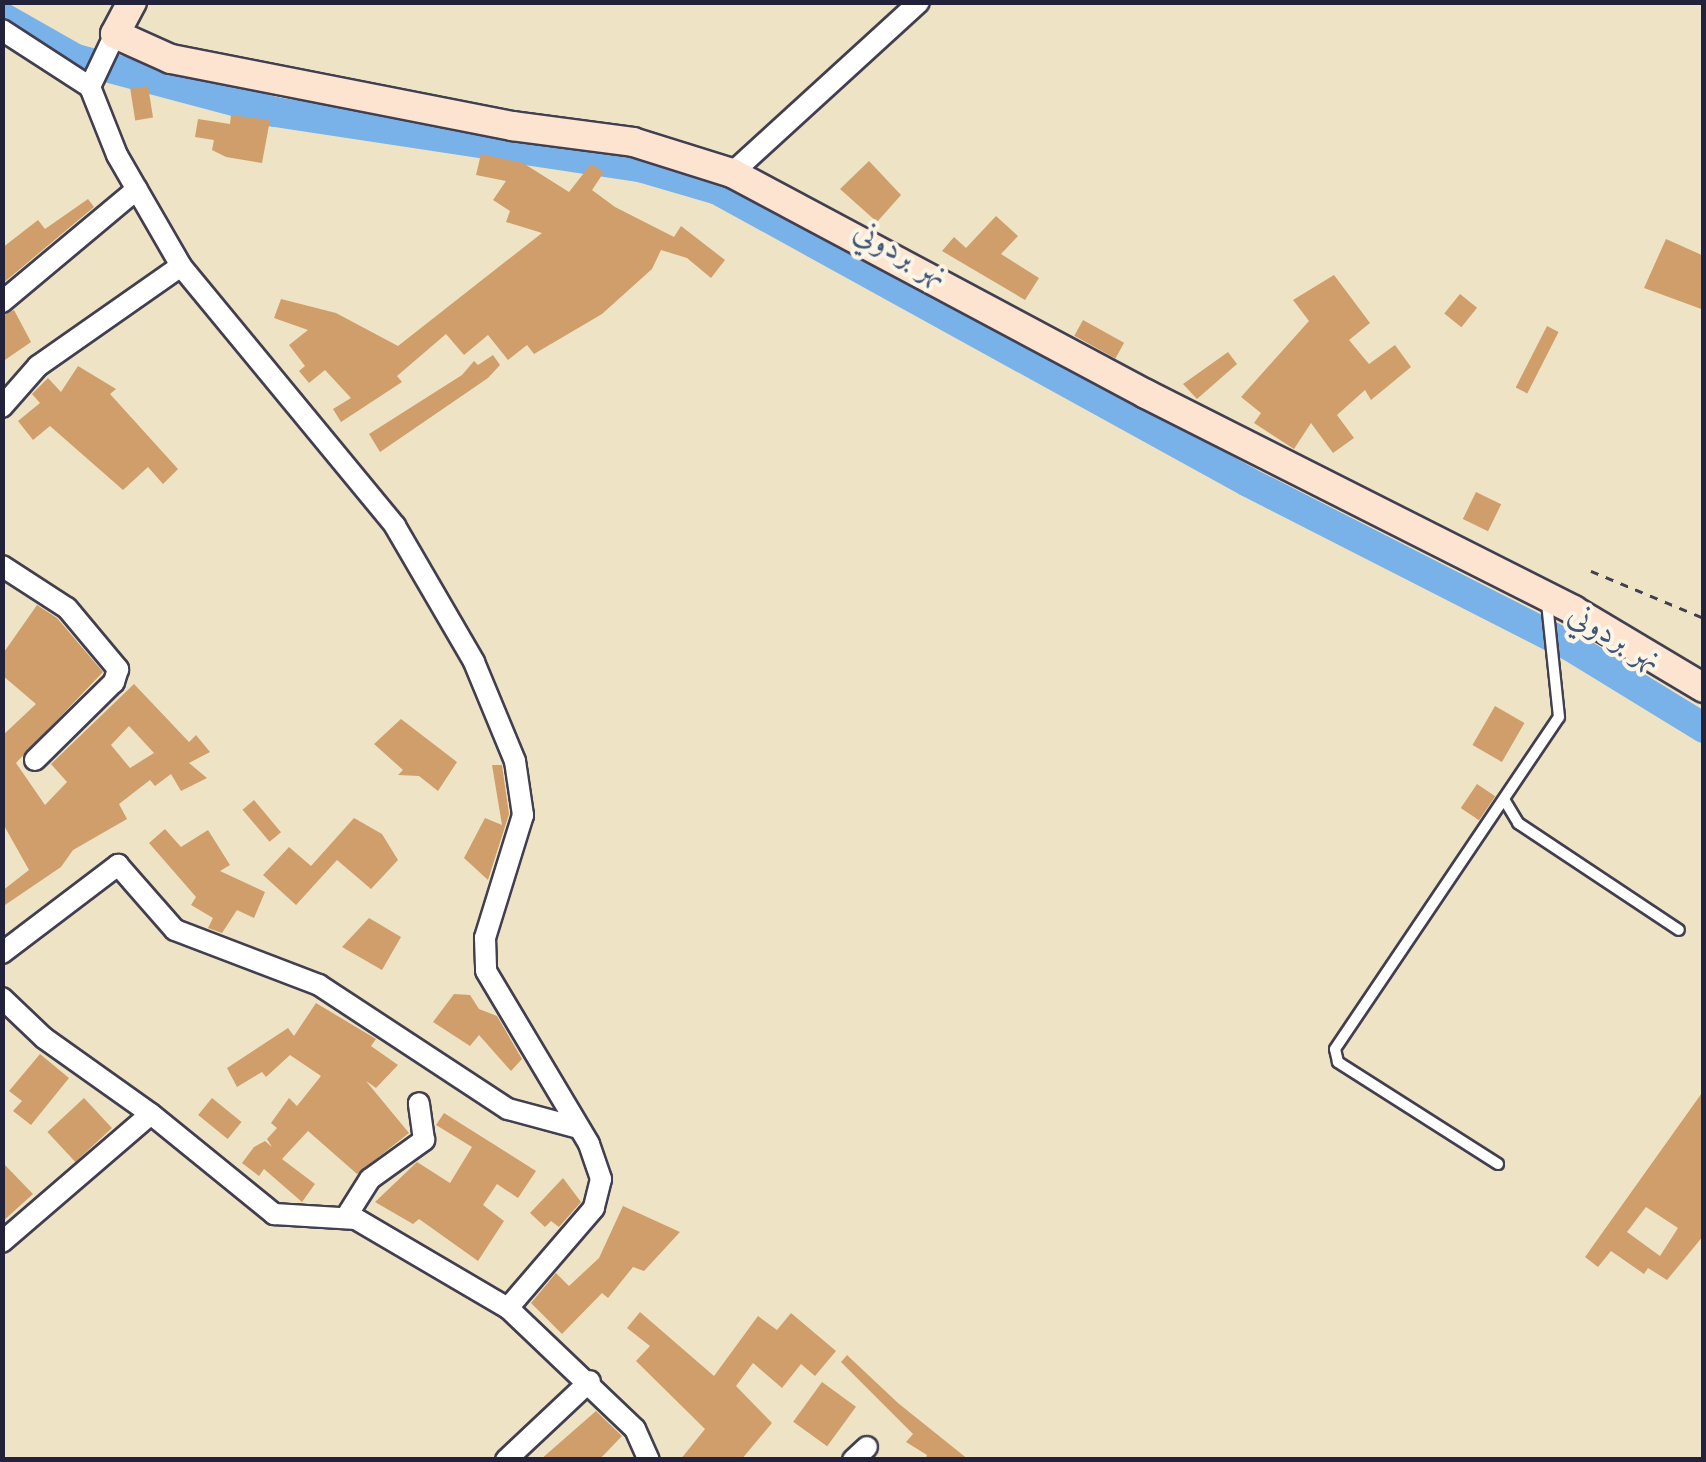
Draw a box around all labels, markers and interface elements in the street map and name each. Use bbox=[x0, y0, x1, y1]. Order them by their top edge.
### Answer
water label: نهر بردوني bbox=[848, 210, 956, 294]
water label: نهر بردوني bbox=[1562, 594, 1670, 678]

